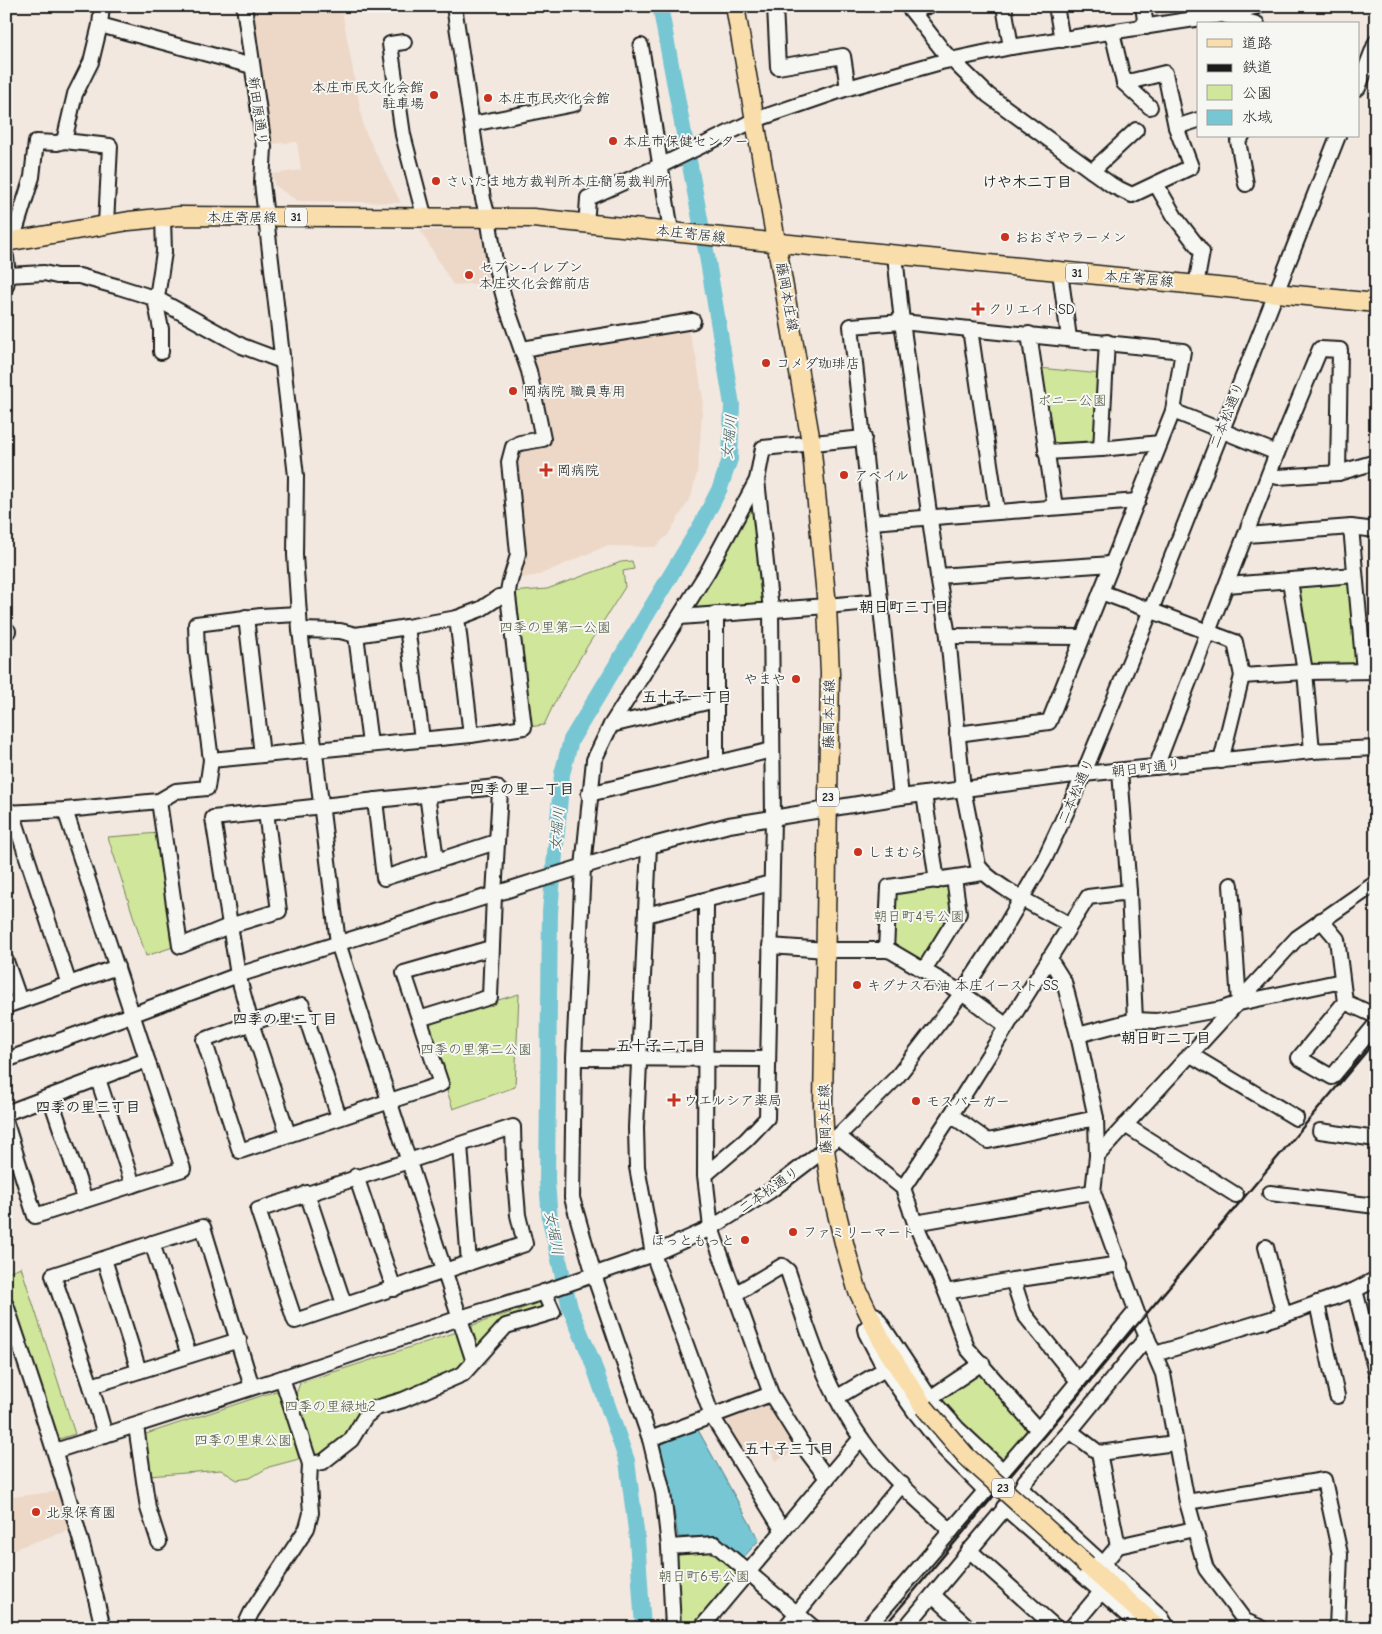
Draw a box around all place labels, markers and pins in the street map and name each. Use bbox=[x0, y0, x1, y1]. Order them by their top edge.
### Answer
place label: 本庄市民文化会館 駐車場 bbox=[312, 79, 424, 112]
marker: 本庄市民文化会館 駐車場 bbox=[428, 89, 440, 101]
place label: 本庄市民文化会館 bbox=[498, 90, 610, 107]
marker: 本庄市民文化会館 bbox=[482, 92, 494, 104]
place label: 本庄市保健センター bbox=[623, 133, 748, 150]
marker: 本庄市保健センター bbox=[607, 135, 619, 147]
place label: さいたま地方裁判所本庄簡易裁判所 bbox=[446, 173, 669, 190]
marker: さいたま地方裁判所本庄簡易裁判所 bbox=[430, 175, 442, 187]
place label: おおぎやラーメン bbox=[1015, 229, 1127, 246]
marker: おおぎやラーメン bbox=[999, 231, 1011, 243]
place label: セブン-イレブン 本庄文化会館前店 bbox=[479, 259, 591, 292]
marker: セブン-イレブン 本庄文化会館前店 bbox=[463, 269, 475, 281]
place label: クリエイトSD bbox=[988, 301, 1075, 318]
marker: クリエイトSD bbox=[972, 303, 984, 315]
place label: コメダ珈琲店 bbox=[776, 355, 860, 372]
marker: コメダ珈琲店 bbox=[760, 357, 772, 369]
place label: 岡病院 職員専用 bbox=[523, 383, 626, 400]
marker: 岡病院 職員専用 bbox=[507, 385, 519, 397]
place label: 岡病院 bbox=[557, 462, 599, 479]
marker: 岡病院 bbox=[539, 463, 553, 477]
place label: アベイル bbox=[854, 467, 909, 484]
marker: アベイル bbox=[838, 469, 850, 481]
place label: やまや bbox=[744, 671, 786, 688]
marker: やまや bbox=[790, 673, 802, 685]
place label: しまむら bbox=[868, 844, 924, 861]
marker: しまむら bbox=[852, 846, 864, 858]
place label: キグナス石油 本庄イースト SS bbox=[867, 977, 1059, 994]
marker: キグナス石油 本庄イースト SS bbox=[851, 979, 863, 991]
place label: ウエルシア薬局 bbox=[684, 1092, 782, 1109]
place label: モスバーガー bbox=[926, 1093, 1010, 1110]
marker: ウエルシア薬局 bbox=[668, 1094, 680, 1106]
marker: モスバーガー bbox=[910, 1095, 922, 1107]
place label: ファミリーマート bbox=[803, 1224, 915, 1241]
marker: ファミリーマート bbox=[787, 1226, 799, 1238]
place label: ほっともっと bbox=[651, 1232, 735, 1249]
marker: ほっともっと bbox=[739, 1234, 751, 1246]
place label: 北泉保育園 bbox=[46, 1504, 116, 1521]
marker: 北泉保育園 bbox=[30, 1506, 42, 1518]

